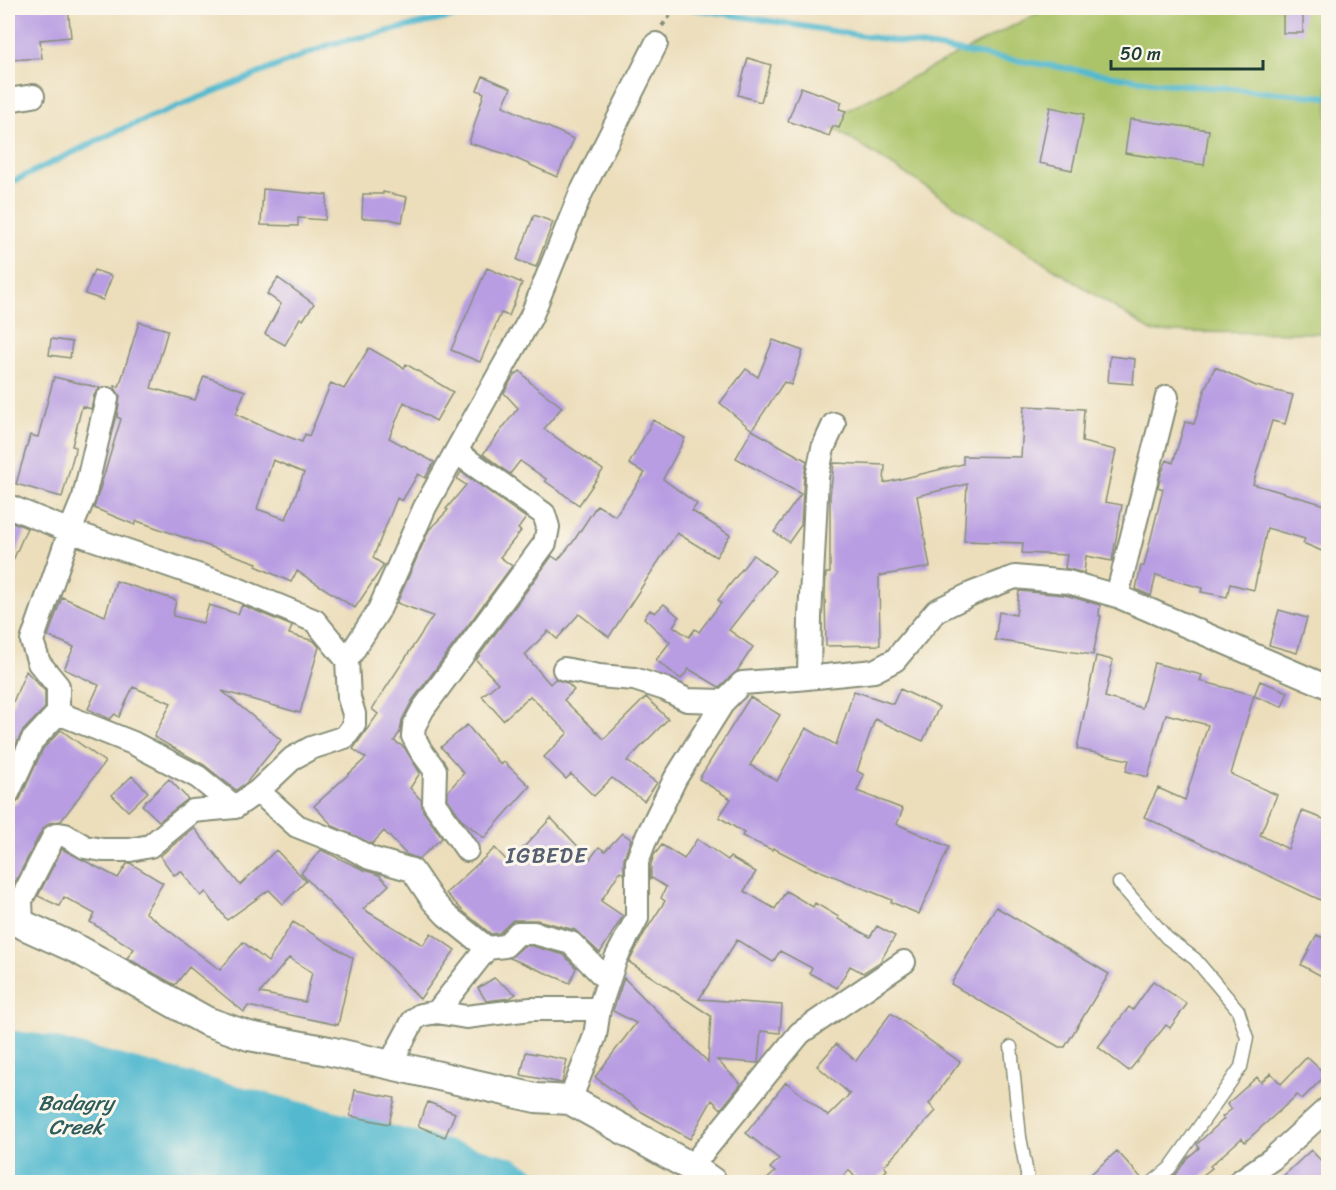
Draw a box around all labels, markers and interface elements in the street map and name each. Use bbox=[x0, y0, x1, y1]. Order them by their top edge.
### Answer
scale bar bbox=[1111, 33, 1262, 71]
text: 50 m bbox=[1120, 38, 1161, 70]
district label: IGBEDE bbox=[505, 836, 588, 875]
water label: Badagry Creek bbox=[38, 1084, 117, 1146]

